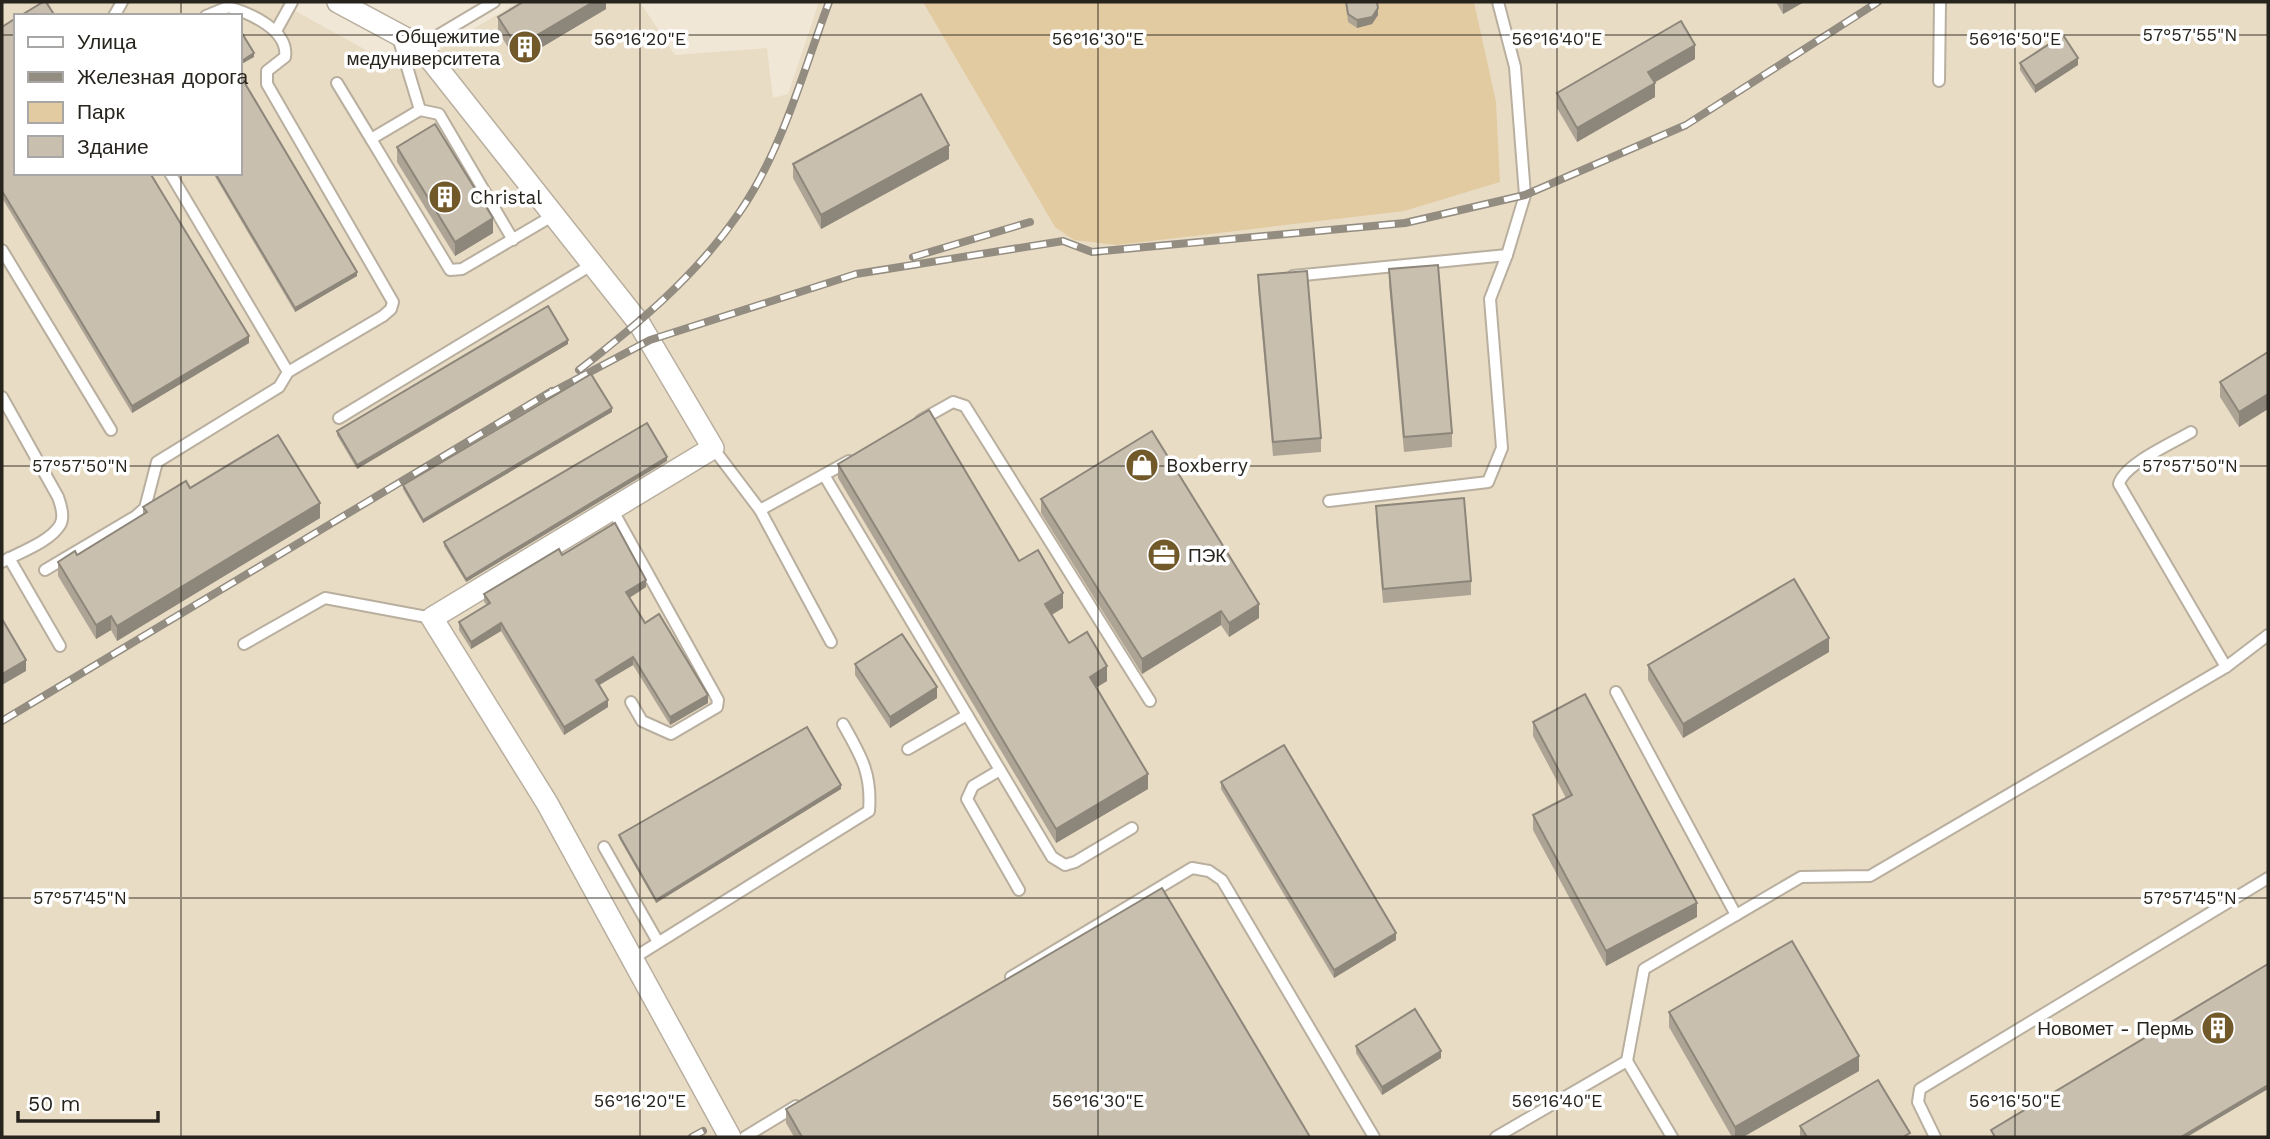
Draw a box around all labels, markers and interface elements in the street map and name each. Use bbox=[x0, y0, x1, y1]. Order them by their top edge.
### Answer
legend bbox=[14, 14, 242, 175]
text: 57°57'55"N bbox=[2142, 24, 2238, 45]
place label: Общежитие медуниверситета bbox=[346, 25, 500, 70]
building icon: Общежитие медуниверситета bbox=[506, 28, 544, 66]
text: 56°16'20"E bbox=[594, 28, 686, 49]
text: 56°16'30"E bbox=[1052, 28, 1144, 49]
text: 56°16'40"E bbox=[1511, 28, 1603, 49]
text: 56°16'50"E bbox=[1969, 28, 2061, 49]
text: Улица bbox=[77, 29, 137, 54]
text: Железная дорога bbox=[77, 64, 249, 89]
text: Парк bbox=[77, 99, 125, 124]
text: Здание bbox=[77, 134, 149, 159]
building icon: Christal bbox=[426, 178, 464, 216]
place label: Christal bbox=[470, 186, 542, 209]
shop icon: Boxberry bbox=[1123, 446, 1161, 484]
place label: Boxberry bbox=[1166, 454, 1248, 477]
text: 57°57'50"N bbox=[32, 455, 128, 476]
text: 57°57'50"N bbox=[2142, 455, 2238, 476]
office icon: ПЭК bbox=[1145, 536, 1183, 574]
place label: ПЭК bbox=[1188, 544, 1226, 567]
text: 57°57'45"N bbox=[33, 887, 127, 908]
text: 57°57'45"N bbox=[2143, 887, 2237, 908]
building icon: Новомет - Пермь bbox=[2199, 1009, 2237, 1047]
place label: Новомет - Пермь bbox=[2037, 1017, 2194, 1040]
scale bar bbox=[18, 1080, 158, 1124]
text: 56°16'20"E bbox=[594, 1090, 686, 1111]
text: 56°16'30"E bbox=[1052, 1090, 1144, 1111]
text: 56°16'40"E bbox=[1511, 1090, 1603, 1111]
text: 56°16'50"E bbox=[1969, 1090, 2061, 1111]
text: 50 m bbox=[28, 1091, 80, 1116]

